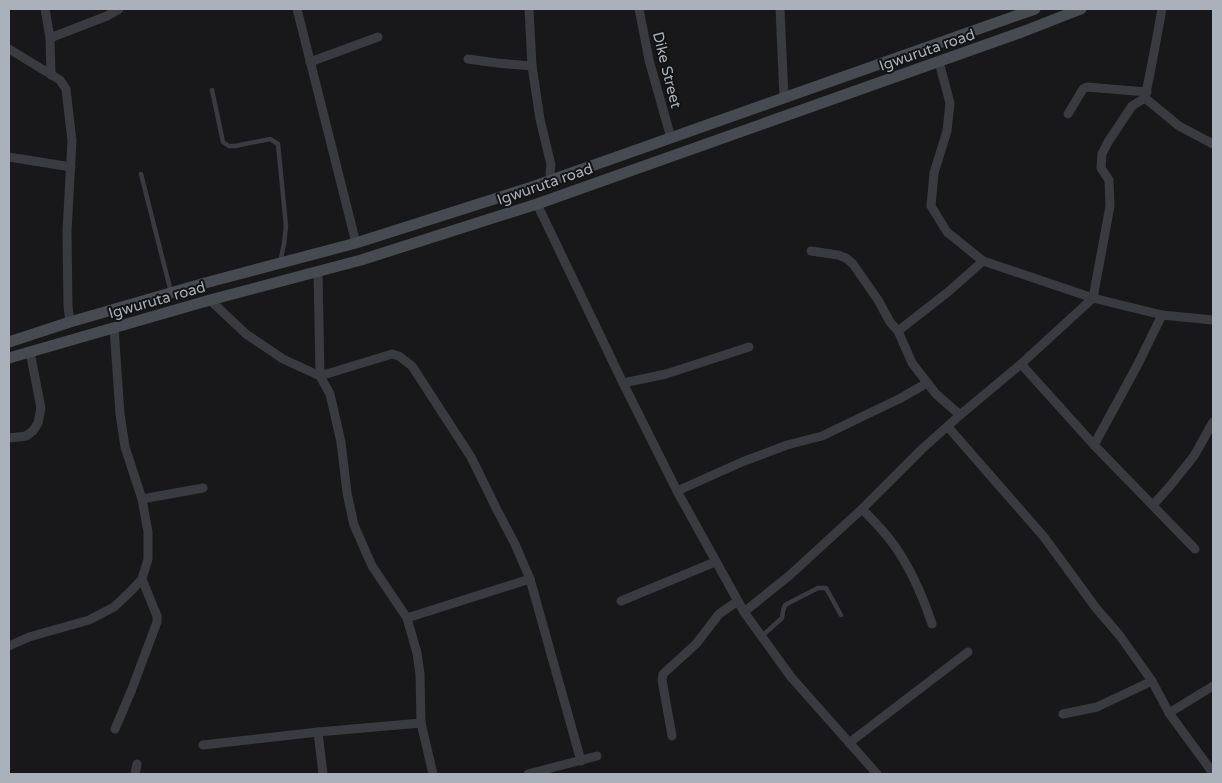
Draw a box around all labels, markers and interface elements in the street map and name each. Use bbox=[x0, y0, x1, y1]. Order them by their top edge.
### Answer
street label: Igwuruta road bbox=[877, 25, 977, 75]
street label: Dike Street bbox=[649, 30, 685, 110]
street label: Igwuruta road bbox=[495, 159, 595, 209]
street label: Igwuruta road bbox=[106, 278, 208, 322]

